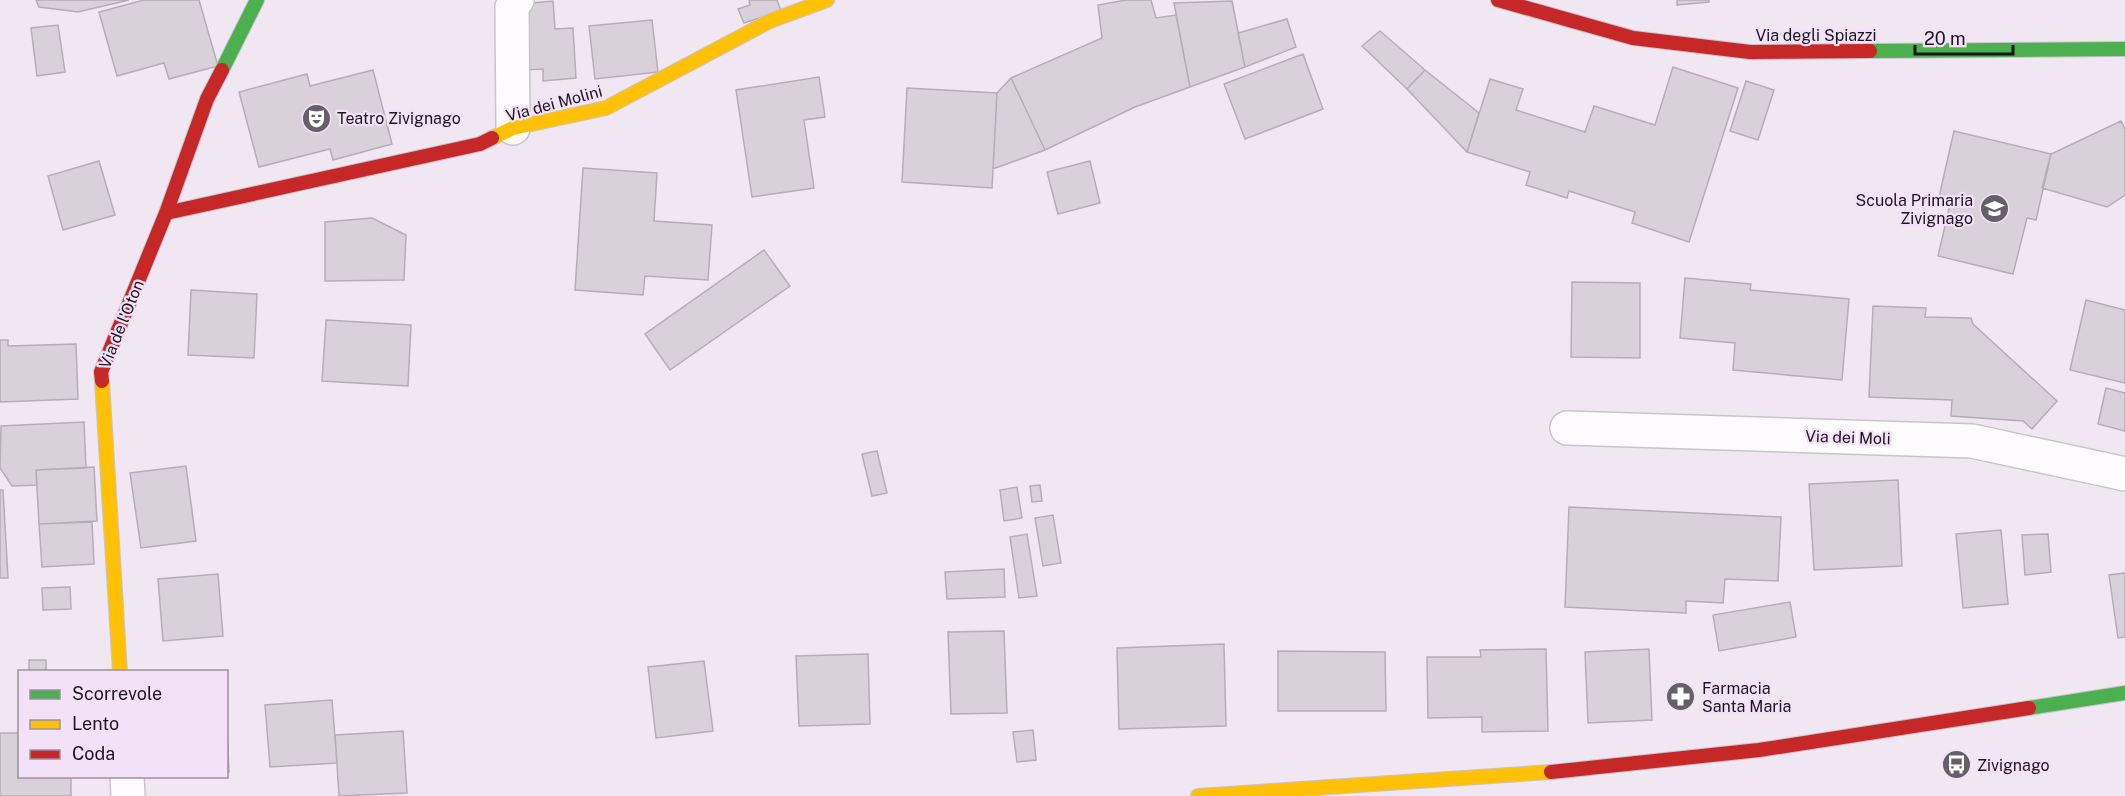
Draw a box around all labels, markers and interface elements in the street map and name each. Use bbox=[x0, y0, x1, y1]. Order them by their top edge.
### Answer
scale bar bbox=[1915, 18, 2012, 56]
street label: Via degli Spiazzi bbox=[1756, 26, 1876, 45]
text: 20 m bbox=[1924, 28, 1966, 49]
street label: Via dei Molini bbox=[504, 82, 604, 125]
theatre icon: Teatro Zivignago bbox=[300, 102, 332, 134]
place label: Teatro Zivignago bbox=[337, 109, 461, 128]
place label: Scuola Primaria Zivignago bbox=[1856, 191, 1973, 228]
school or university icon: Scuola Primaria Zivignago bbox=[1978, 193, 2010, 225]
street label: Via de l'Oton bbox=[95, 277, 148, 371]
street label: Via dei Moli bbox=[1805, 427, 1891, 448]
legend bbox=[18, 670, 228, 778]
place label: Farmacia Santa Maria bbox=[1702, 679, 1791, 716]
pharmacy icon: Farmacia Santa Maria bbox=[1665, 681, 1697, 713]
text: Scorrevole bbox=[72, 683, 162, 704]
text: Lento bbox=[72, 713, 119, 734]
text: Coda bbox=[72, 743, 115, 764]
bus stop icon: Zivignago bbox=[1940, 749, 1972, 781]
place label: Zivignago bbox=[1977, 756, 2050, 775]

